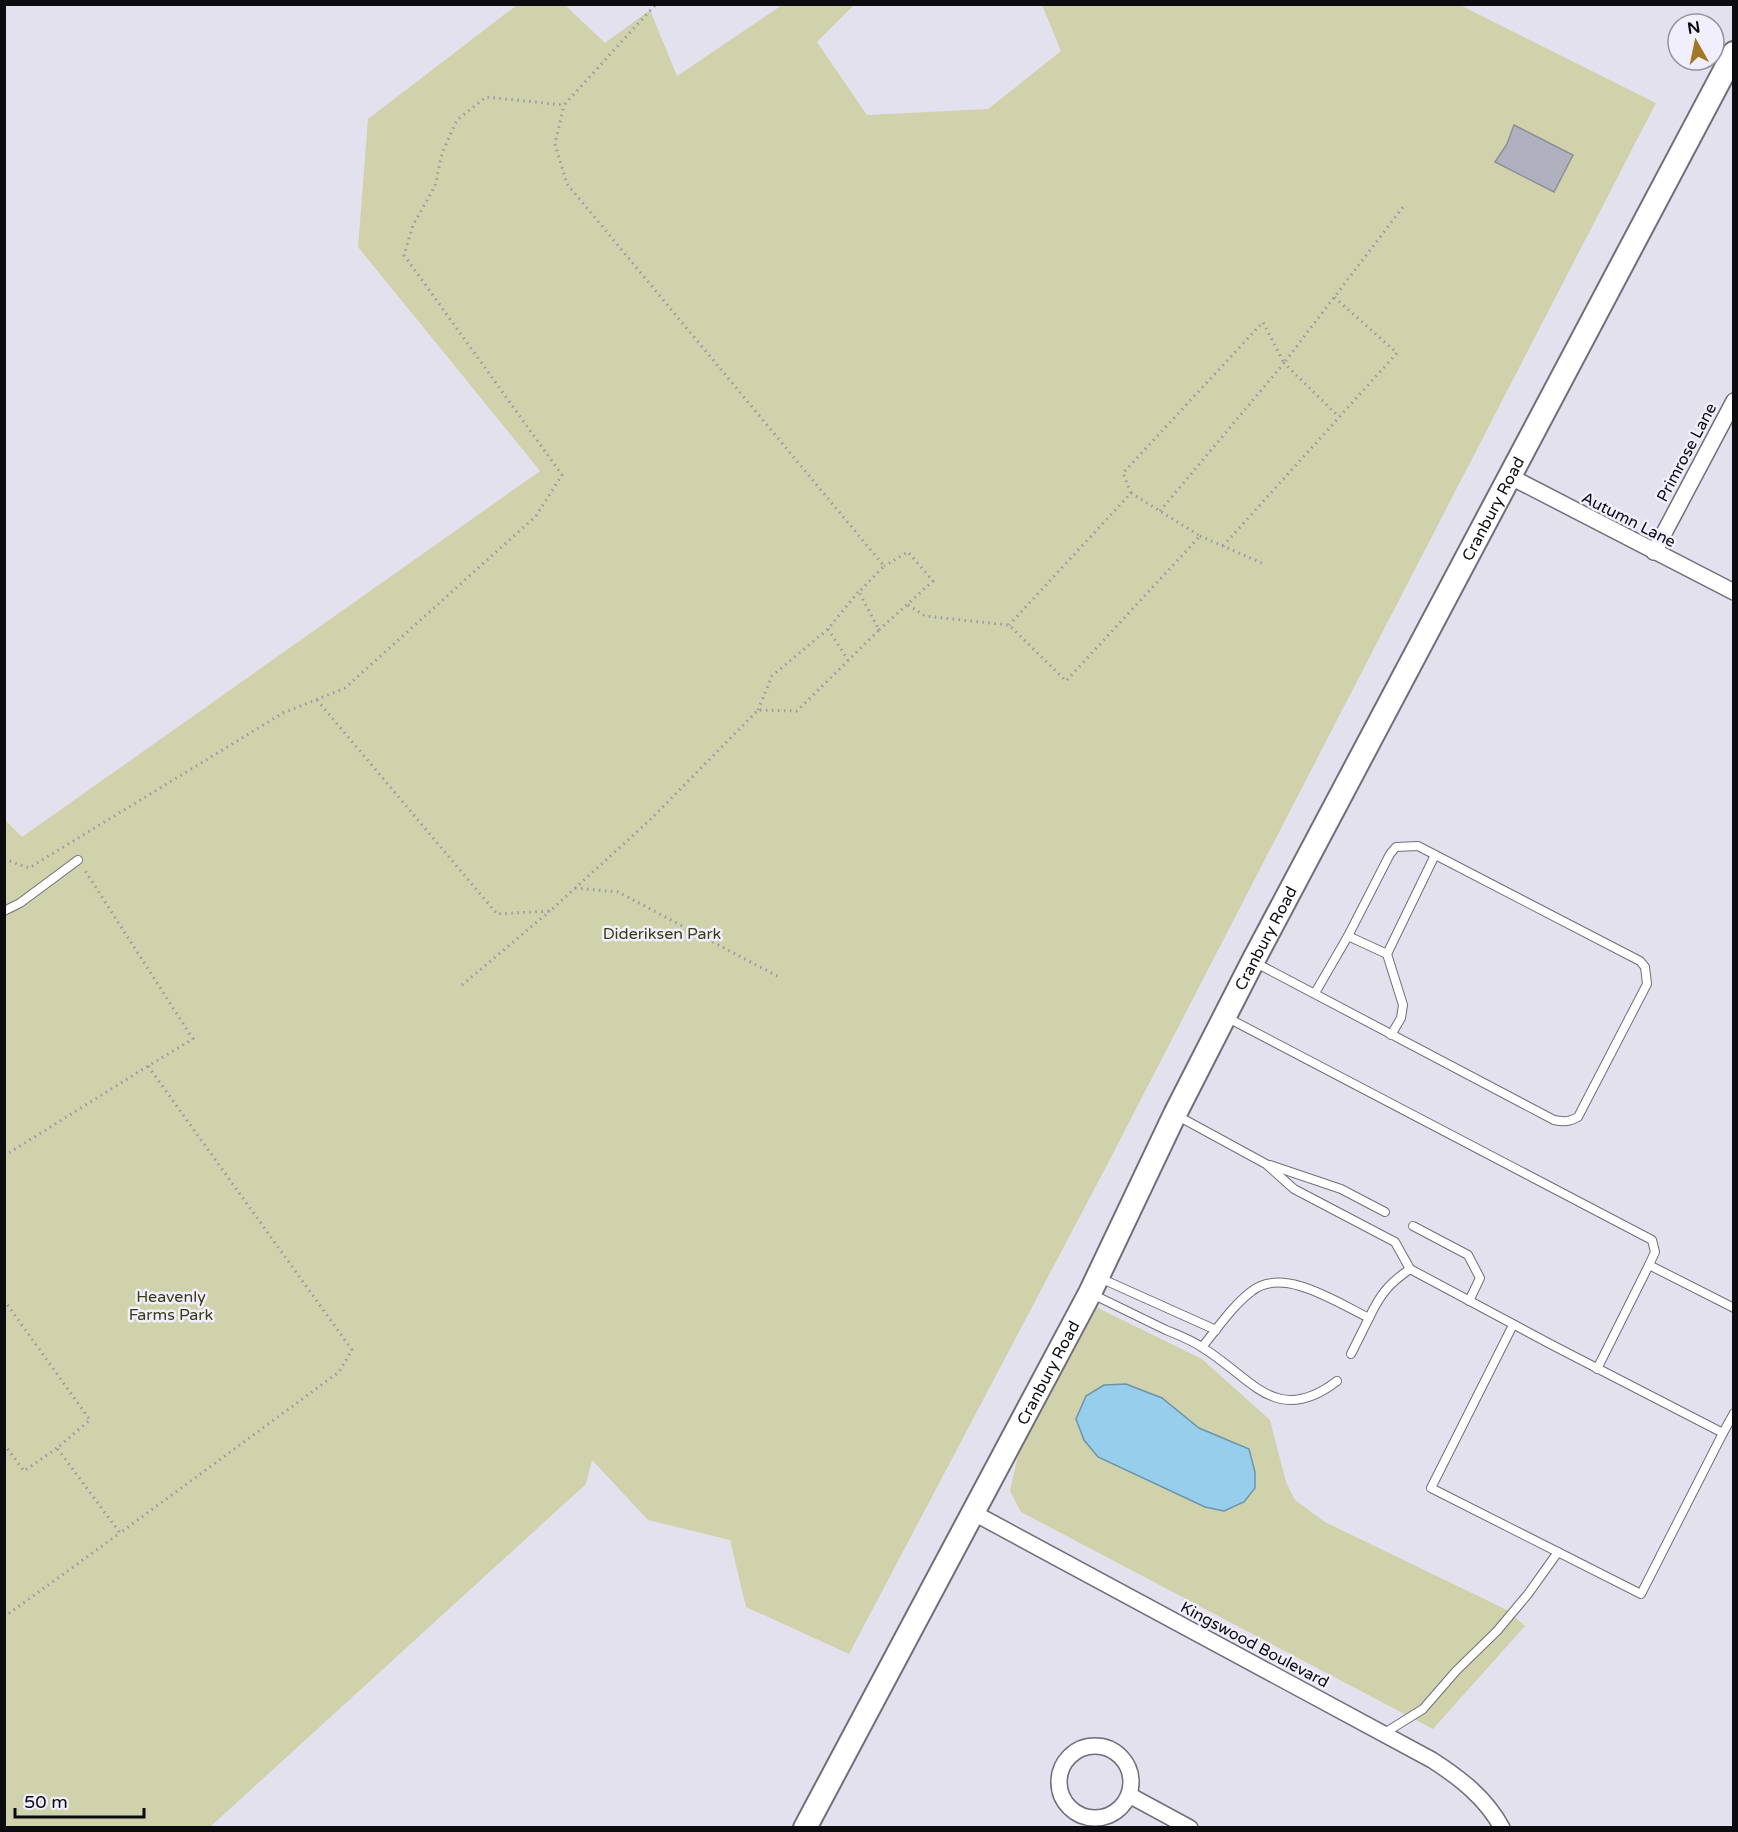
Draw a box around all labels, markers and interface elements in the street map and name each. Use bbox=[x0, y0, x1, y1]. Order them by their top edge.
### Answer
north arrow bbox=[1666, 12, 1726, 72]
text: N bbox=[1686, 17, 1702, 39]
street label: Primrose Lane bbox=[1652, 400, 1721, 505]
street label: Cranbury Road bbox=[1458, 454, 1529, 565]
street label: Autumn Lane bbox=[1578, 488, 1679, 552]
street label: Cranbury Road bbox=[1231, 883, 1302, 994]
park label: Dideriksen Park bbox=[603, 924, 722, 944]
park label: Heavenly Farms Park bbox=[129, 1287, 213, 1325]
street label: Cranbury Road bbox=[1013, 1318, 1084, 1428]
street label: Kingswood Boulevard bbox=[1177, 1597, 1332, 1692]
scale bar bbox=[15, 1781, 144, 1819]
text: 50 m bbox=[24, 1791, 68, 1813]

